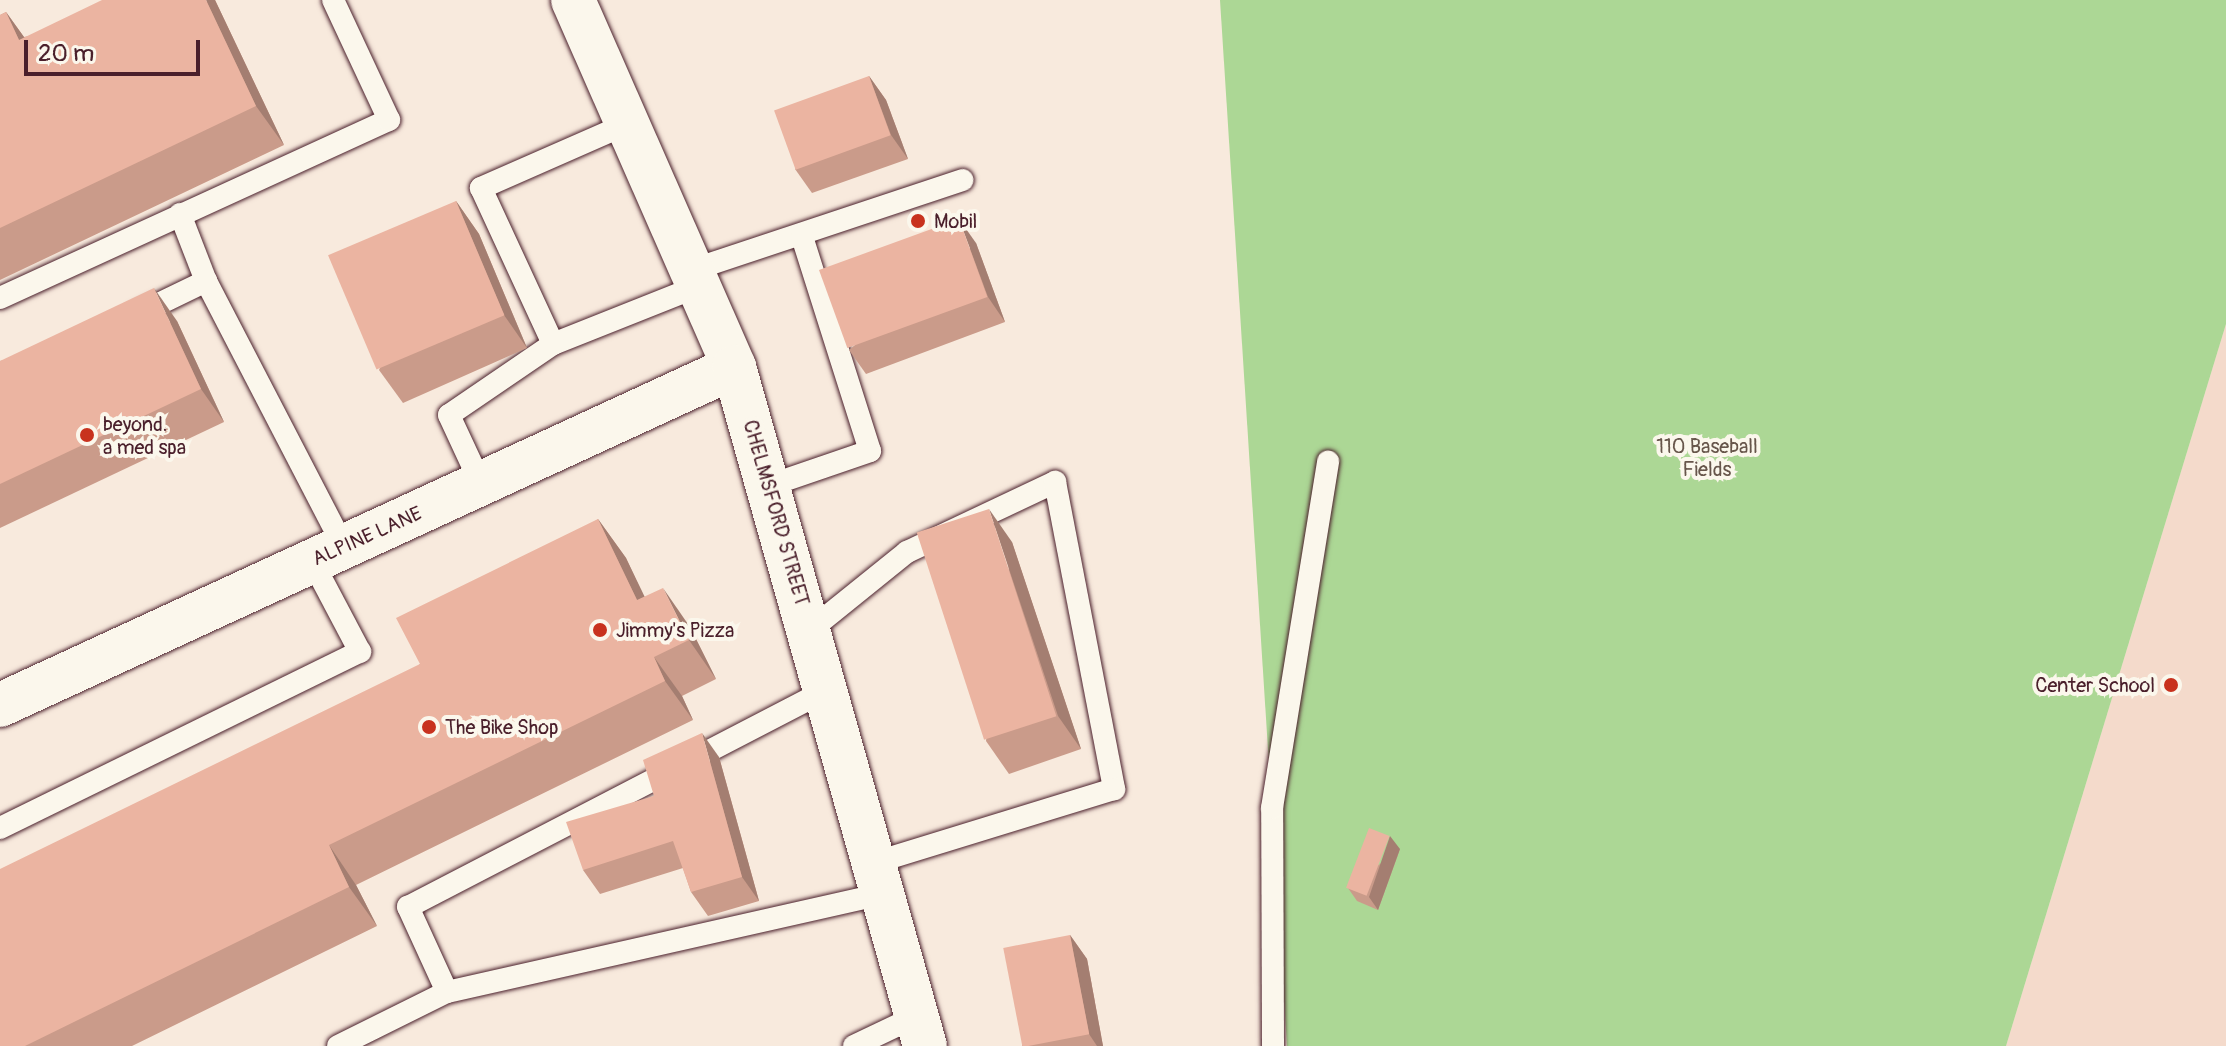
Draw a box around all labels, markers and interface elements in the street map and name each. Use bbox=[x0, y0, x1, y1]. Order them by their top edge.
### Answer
scale bar bbox=[28, 24, 204, 74]
text: 20 m bbox=[38, 39, 94, 68]
place label: Mobil bbox=[934, 209, 977, 233]
marker: Mobil bbox=[909, 212, 927, 230]
place label: beyond. a med spa bbox=[103, 412, 186, 459]
street label: CHELMSFORD STREET bbox=[738, 417, 814, 609]
marker: beyond. a med spa bbox=[78, 426, 96, 444]
park label: 110 Baseball Fields bbox=[1656, 435, 1758, 482]
street label: ALPINE LANE bbox=[309, 501, 425, 571]
place label: Jimmy's Pizza bbox=[616, 618, 734, 642]
marker: Jimmy's Pizza bbox=[591, 621, 609, 639]
place label: Center School bbox=[2035, 673, 2155, 697]
marker: Center School bbox=[2162, 676, 2180, 694]
place label: The Bike Shop bbox=[445, 715, 559, 739]
marker: The Bike Shop bbox=[420, 718, 438, 736]

